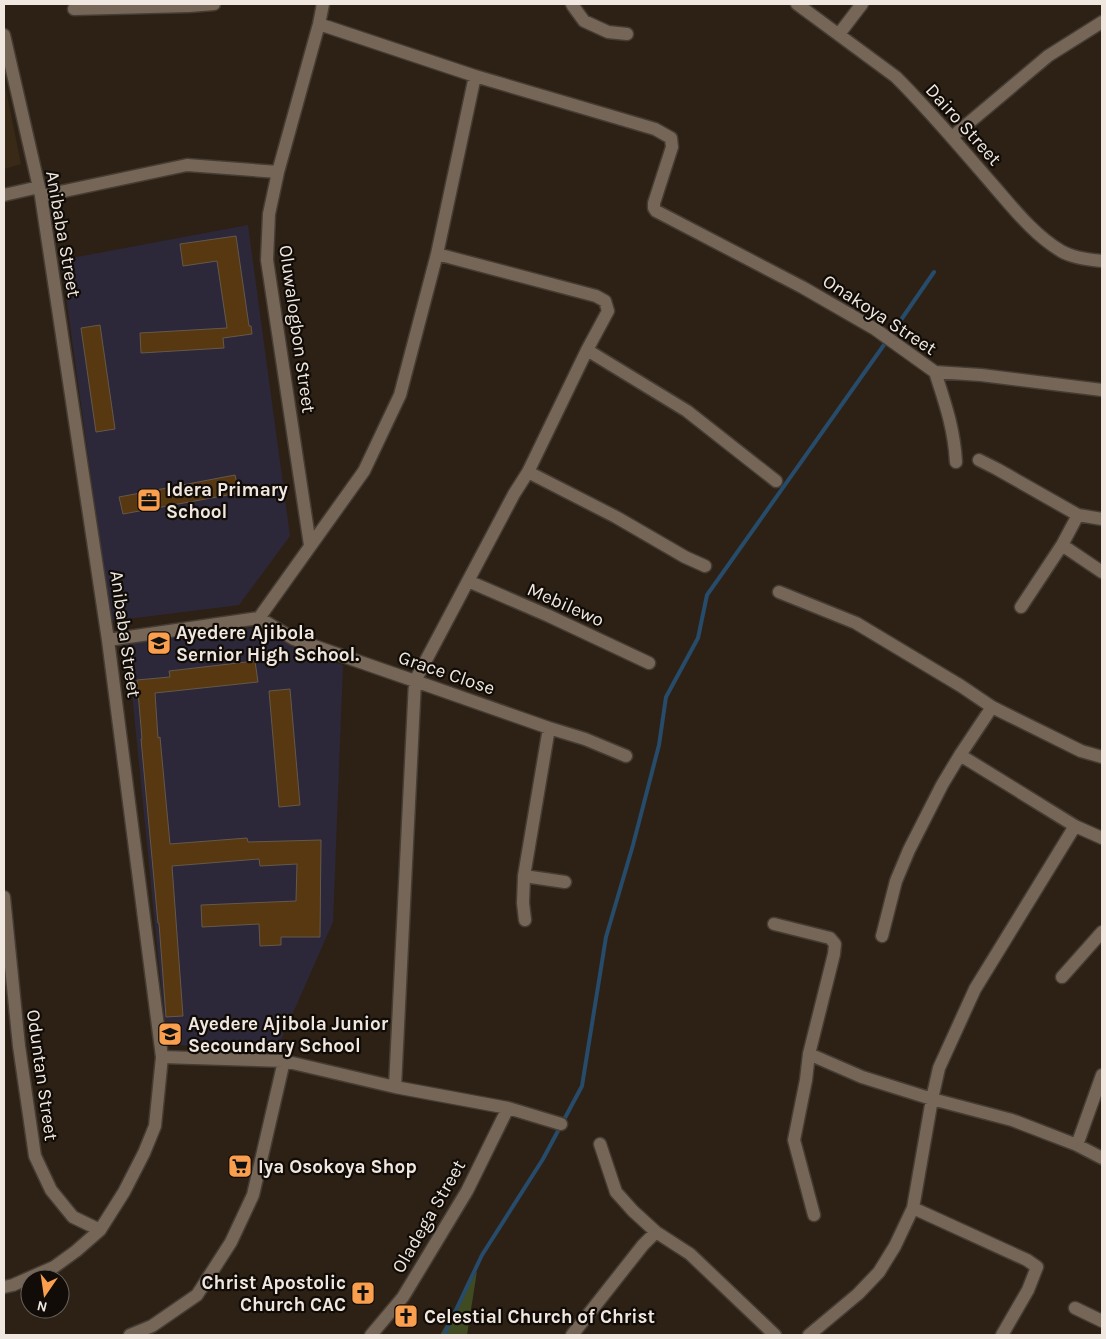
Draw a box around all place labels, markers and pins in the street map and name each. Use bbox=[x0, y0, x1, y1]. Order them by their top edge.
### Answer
place label: Idera Primary School bbox=[166, 479, 288, 523]
office icon: Idera Primary School bbox=[136, 487, 162, 513]
place label: Ayedere Ajibola Sernior High School. bbox=[176, 622, 359, 666]
school or university icon: Ayedere Ajibola Sernior High School. bbox=[146, 630, 172, 656]
place label: Ayedere Ajibola Junior Secoundary School bbox=[188, 1013, 389, 1057]
school or university icon: Ayedere Ajibola Junior Secoundary School bbox=[157, 1021, 183, 1047]
supermarket icon: Iya Osokoya Shop bbox=[227, 1153, 253, 1179]
place label: Iya Osokoya Shop bbox=[258, 1156, 417, 1178]
place label: Christ Apostolic Church CAC bbox=[202, 1272, 346, 1316]
church icon: Christ Apostolic Church CAC bbox=[350, 1280, 376, 1306]
church icon: Celestial Church of Christ bbox=[393, 1303, 419, 1329]
place label: Celestial Church of Christ bbox=[424, 1306, 655, 1328]

